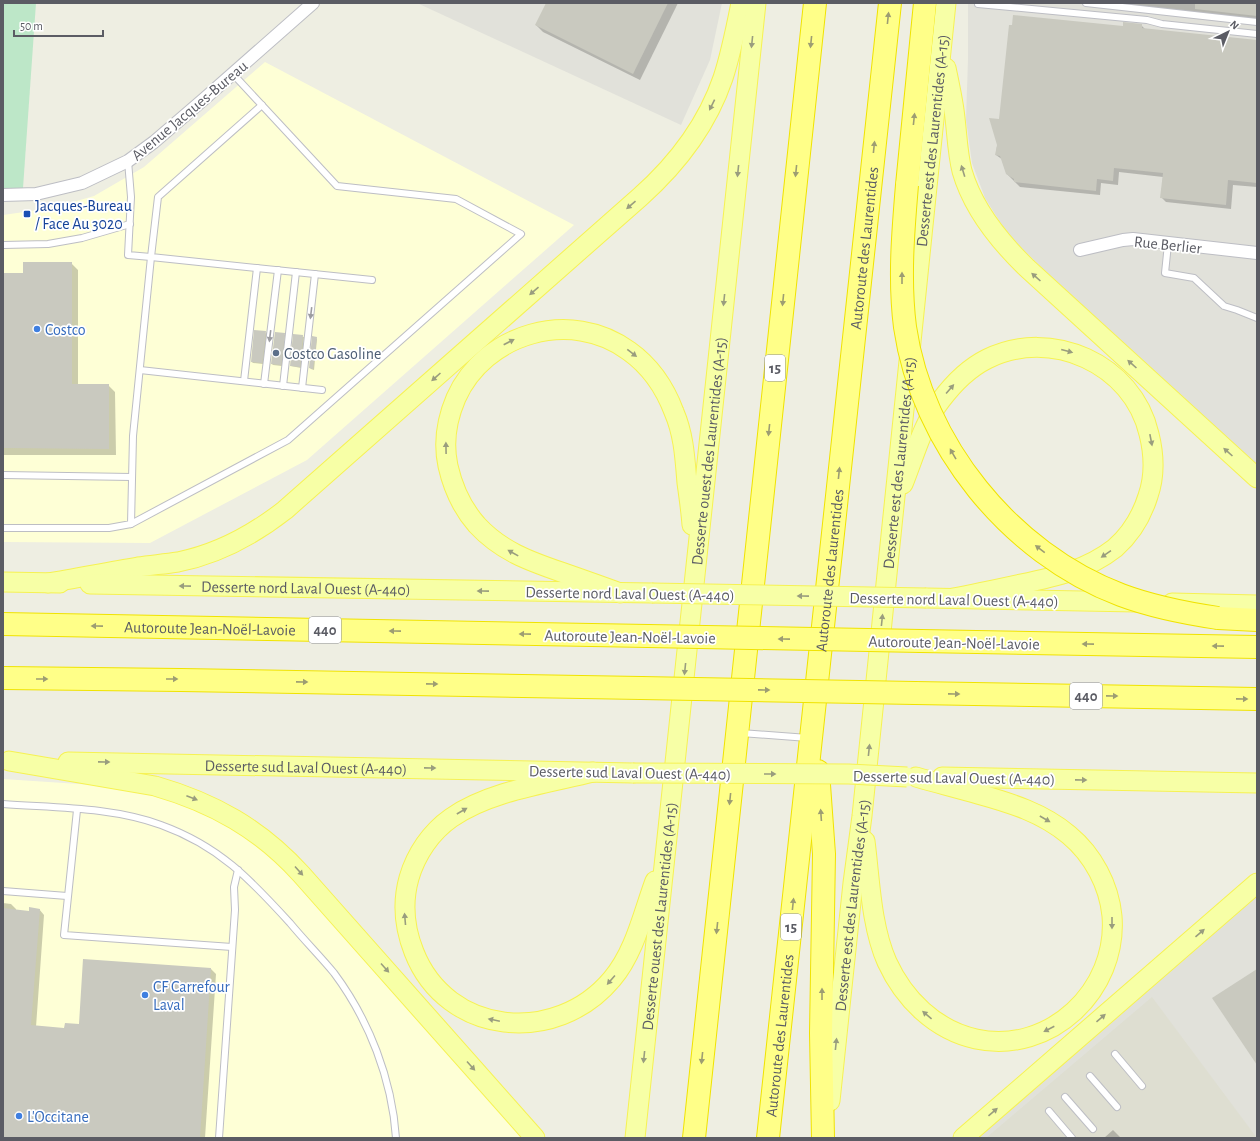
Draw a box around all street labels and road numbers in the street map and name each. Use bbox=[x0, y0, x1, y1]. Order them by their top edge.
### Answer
street label: Desserte est des Laurentides (A-15) bbox=[914, 33, 952, 248]
street label: Avenue Jacques-Bureau bbox=[129, 58, 251, 164]
street label: Autoroute des Laurentides bbox=[848, 166, 881, 330]
street label: Rue Berlier bbox=[1133, 233, 1203, 257]
street label: Desserte ouest des Laurentides (A-15) bbox=[689, 336, 729, 566]
road number: 15 bbox=[765, 355, 785, 381]
street label: Desserte est des Laurentides (A-15) bbox=[881, 356, 918, 570]
street label: Autoroute des Laurentides bbox=[813, 488, 847, 653]
street label: Desserte nord Laval Ouest (A-440) bbox=[201, 579, 411, 598]
street label: Desserte nord Laval Ouest (A-440) bbox=[525, 584, 735, 604]
street label: Desserte nord Laval Ouest (A-440) bbox=[849, 590, 1059, 610]
road number: 440 bbox=[309, 617, 341, 643]
street label: Autoroute Jean-Noël-Lavoie bbox=[124, 619, 296, 638]
street label: Autoroute Jean-Noël-Lavoie bbox=[544, 628, 716, 646]
street label: Autoroute Jean-Noël-Lavoie bbox=[868, 634, 1040, 652]
road number: 440 bbox=[1070, 683, 1102, 709]
street label: Desserte sud Laval Ouest (A-440) bbox=[205, 758, 407, 778]
street label: Desserte sud Laval Ouest (A-440) bbox=[529, 763, 731, 783]
street label: Desserte sud Laval Ouest (A-440) bbox=[853, 768, 1055, 788]
street label: Desserte est des Laurentides (A-15) bbox=[833, 798, 873, 1012]
street label: Desserte ouest des Laurentides (A-15) bbox=[640, 801, 680, 1031]
road number: 15 bbox=[781, 914, 801, 940]
street label: Autoroute des Laurentides bbox=[763, 953, 797, 1118]

